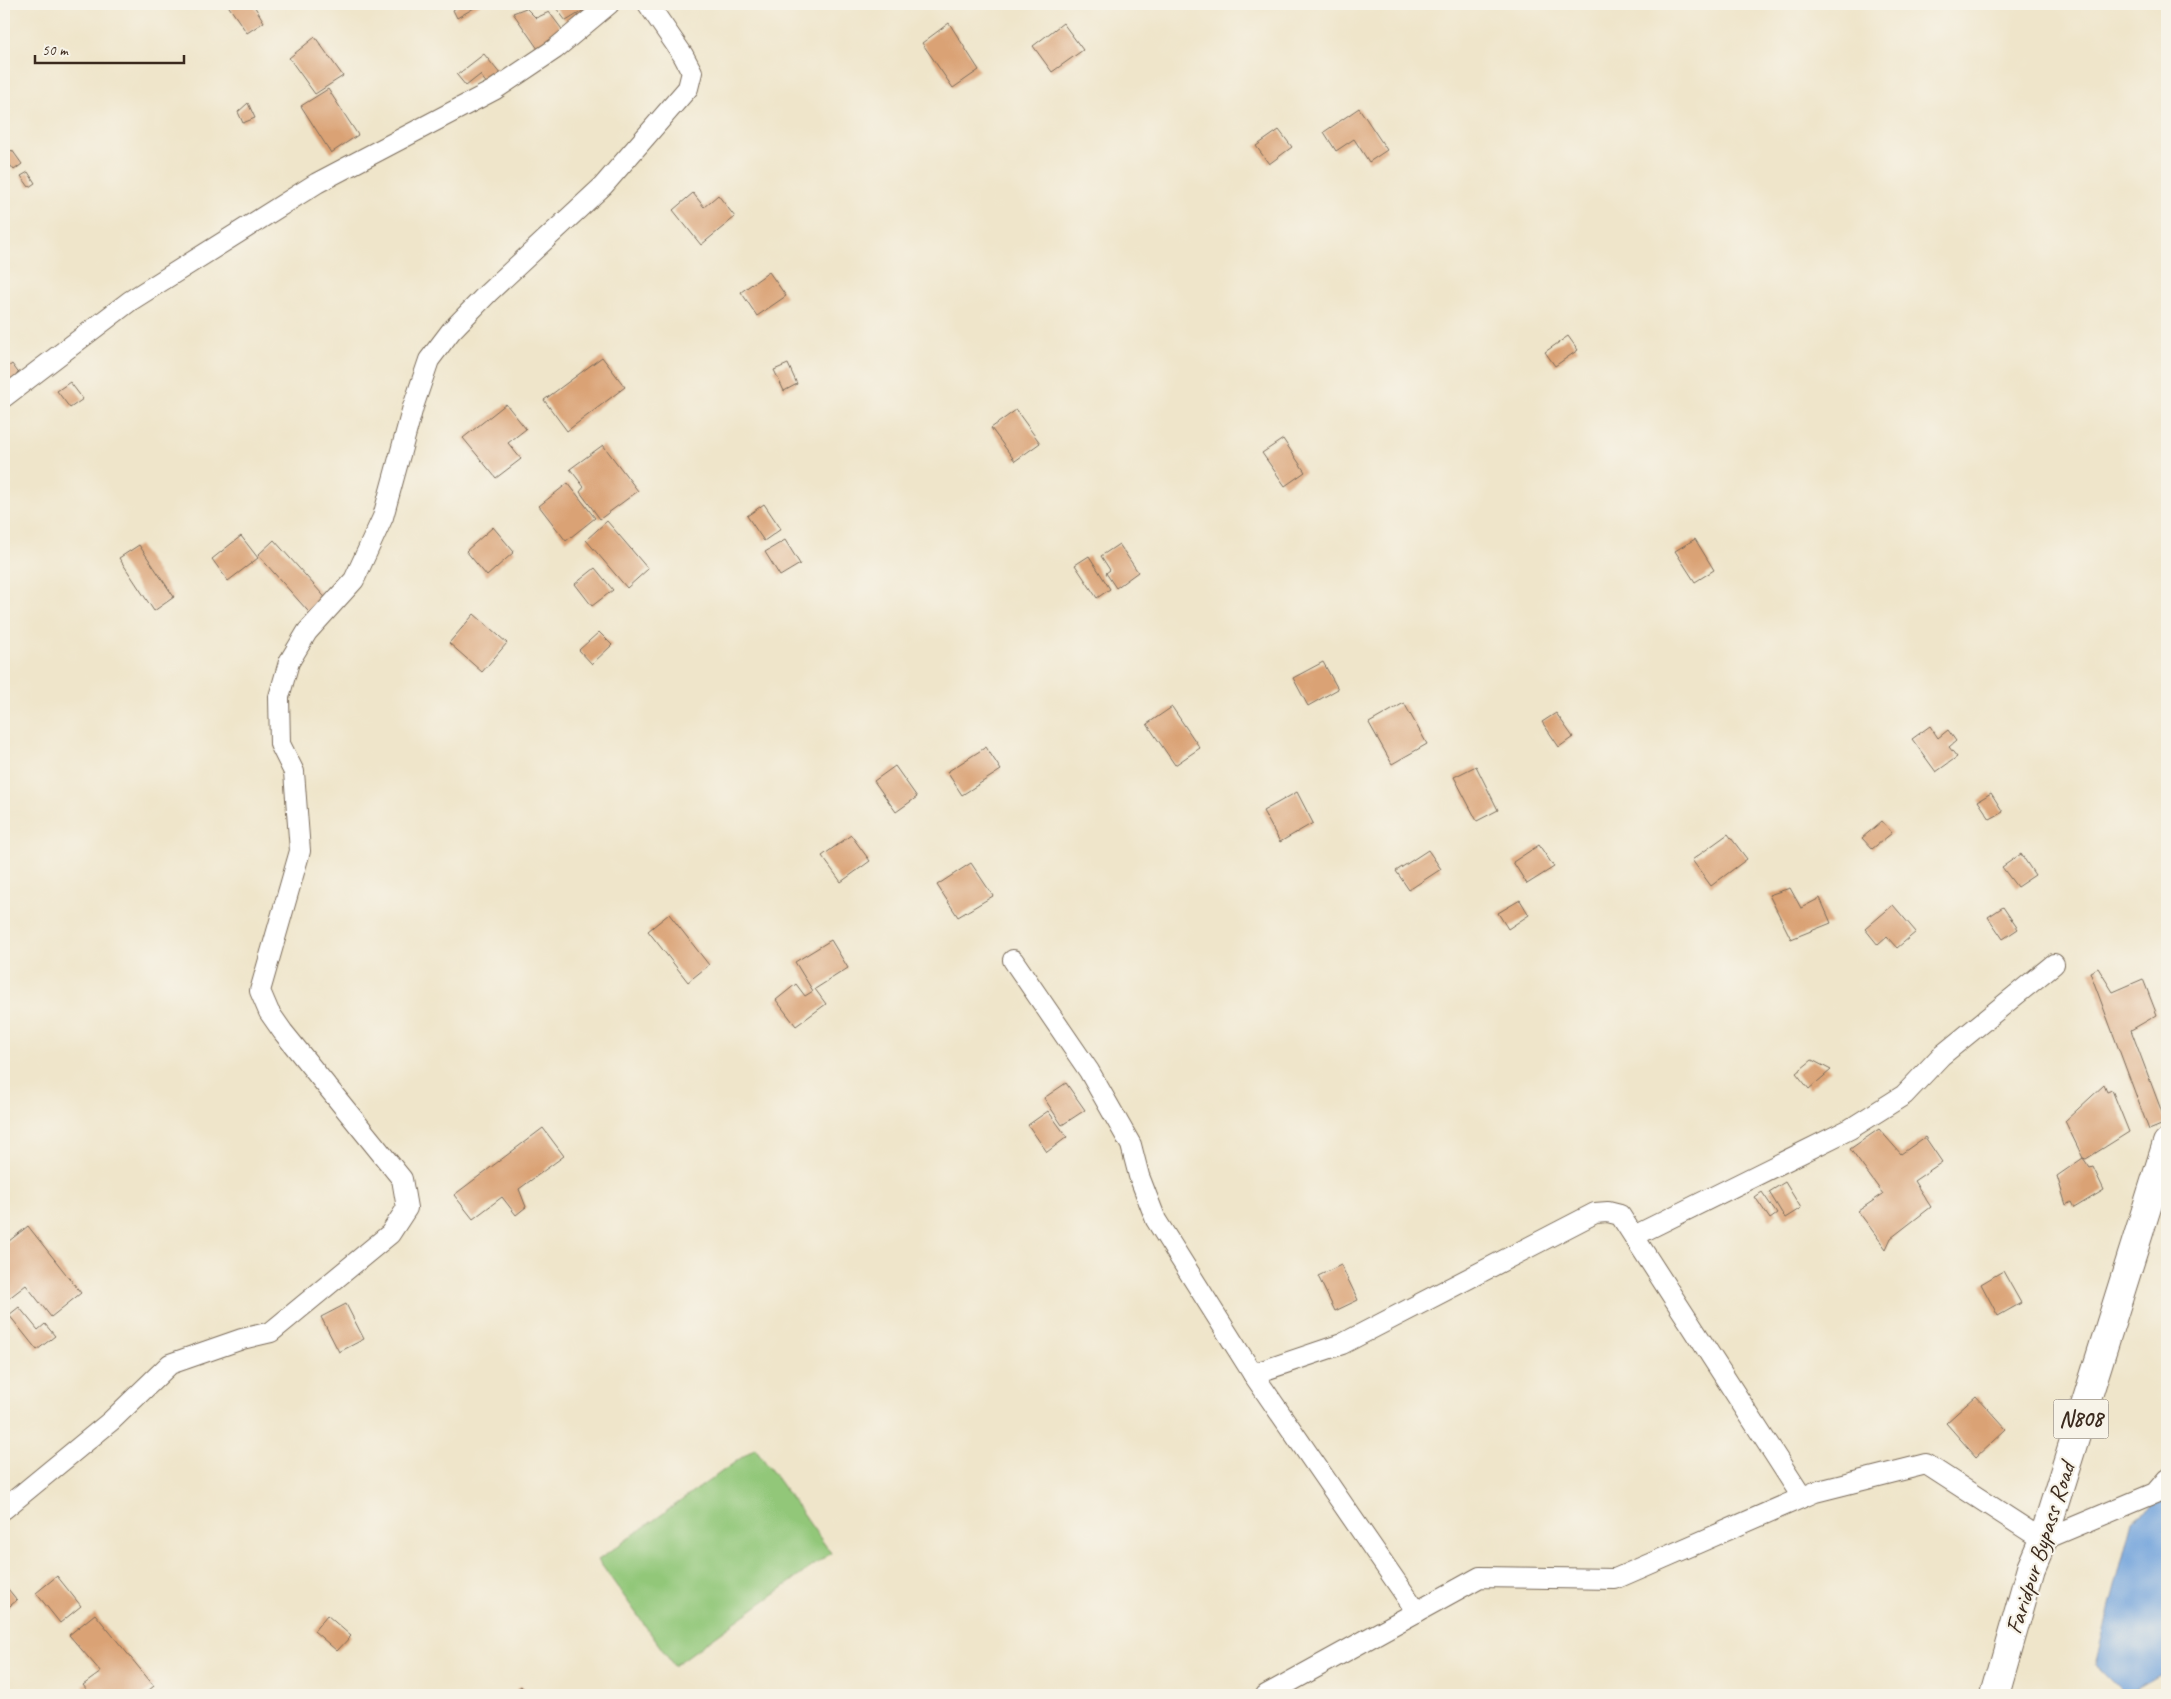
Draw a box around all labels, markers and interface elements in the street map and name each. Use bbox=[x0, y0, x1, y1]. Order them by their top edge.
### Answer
scale bar bbox=[35, 32, 184, 64]
text: 50 m bbox=[42, 41, 69, 60]
road number: N808 bbox=[2054, 1400, 2108, 1438]
street label: Faridpur Bypass Road bbox=[1998, 1455, 2083, 1637]

